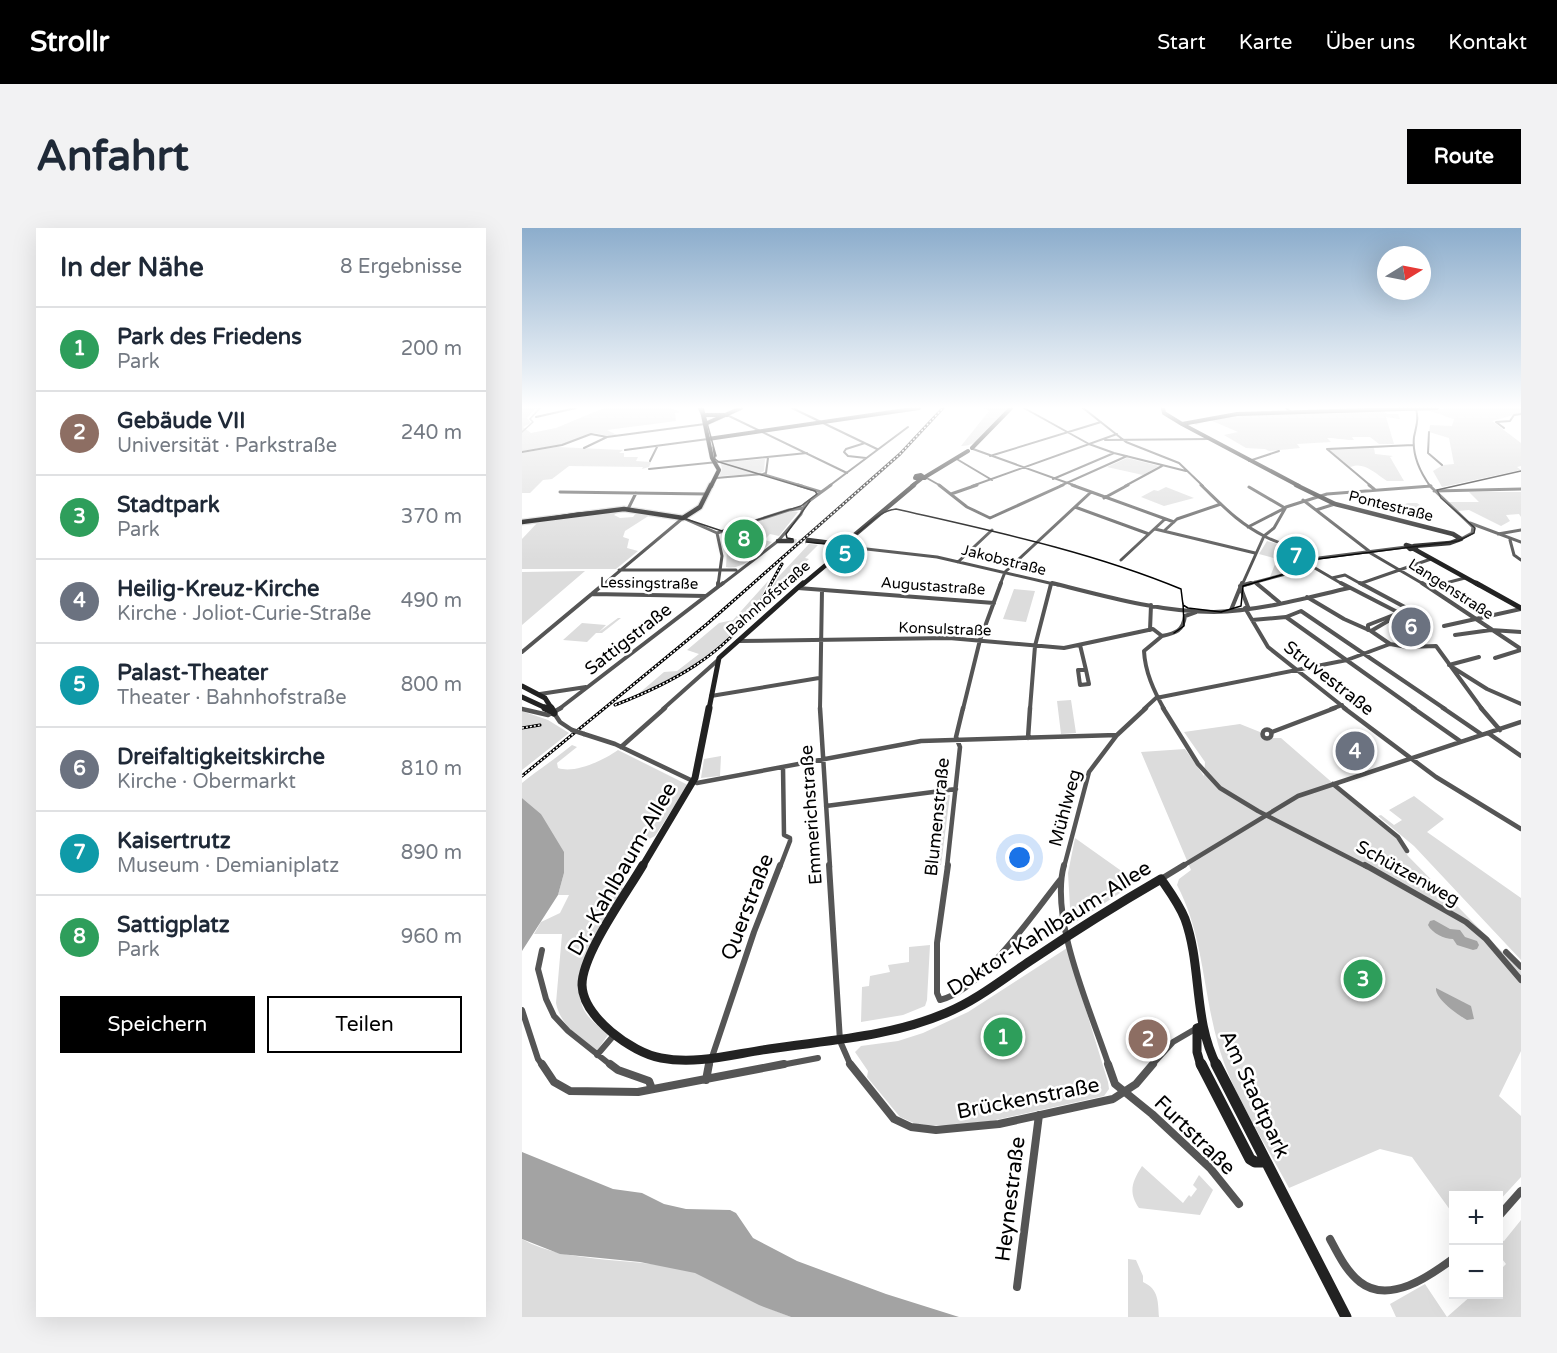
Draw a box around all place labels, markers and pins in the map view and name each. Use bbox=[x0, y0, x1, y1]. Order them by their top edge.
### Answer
pin: 8 bbox=[724, 516, 764, 562]
pin: 5 bbox=[826, 532, 864, 576]
pin: 7 bbox=[1276, 534, 1316, 578]
pin: 6 bbox=[1392, 604, 1430, 650]
pin: 4 bbox=[1336, 728, 1374, 774]
pin: 3 bbox=[1344, 956, 1382, 1002]
pin: 1 bbox=[984, 1014, 1022, 1060]
pin: 2 bbox=[1128, 1016, 1168, 1062]

